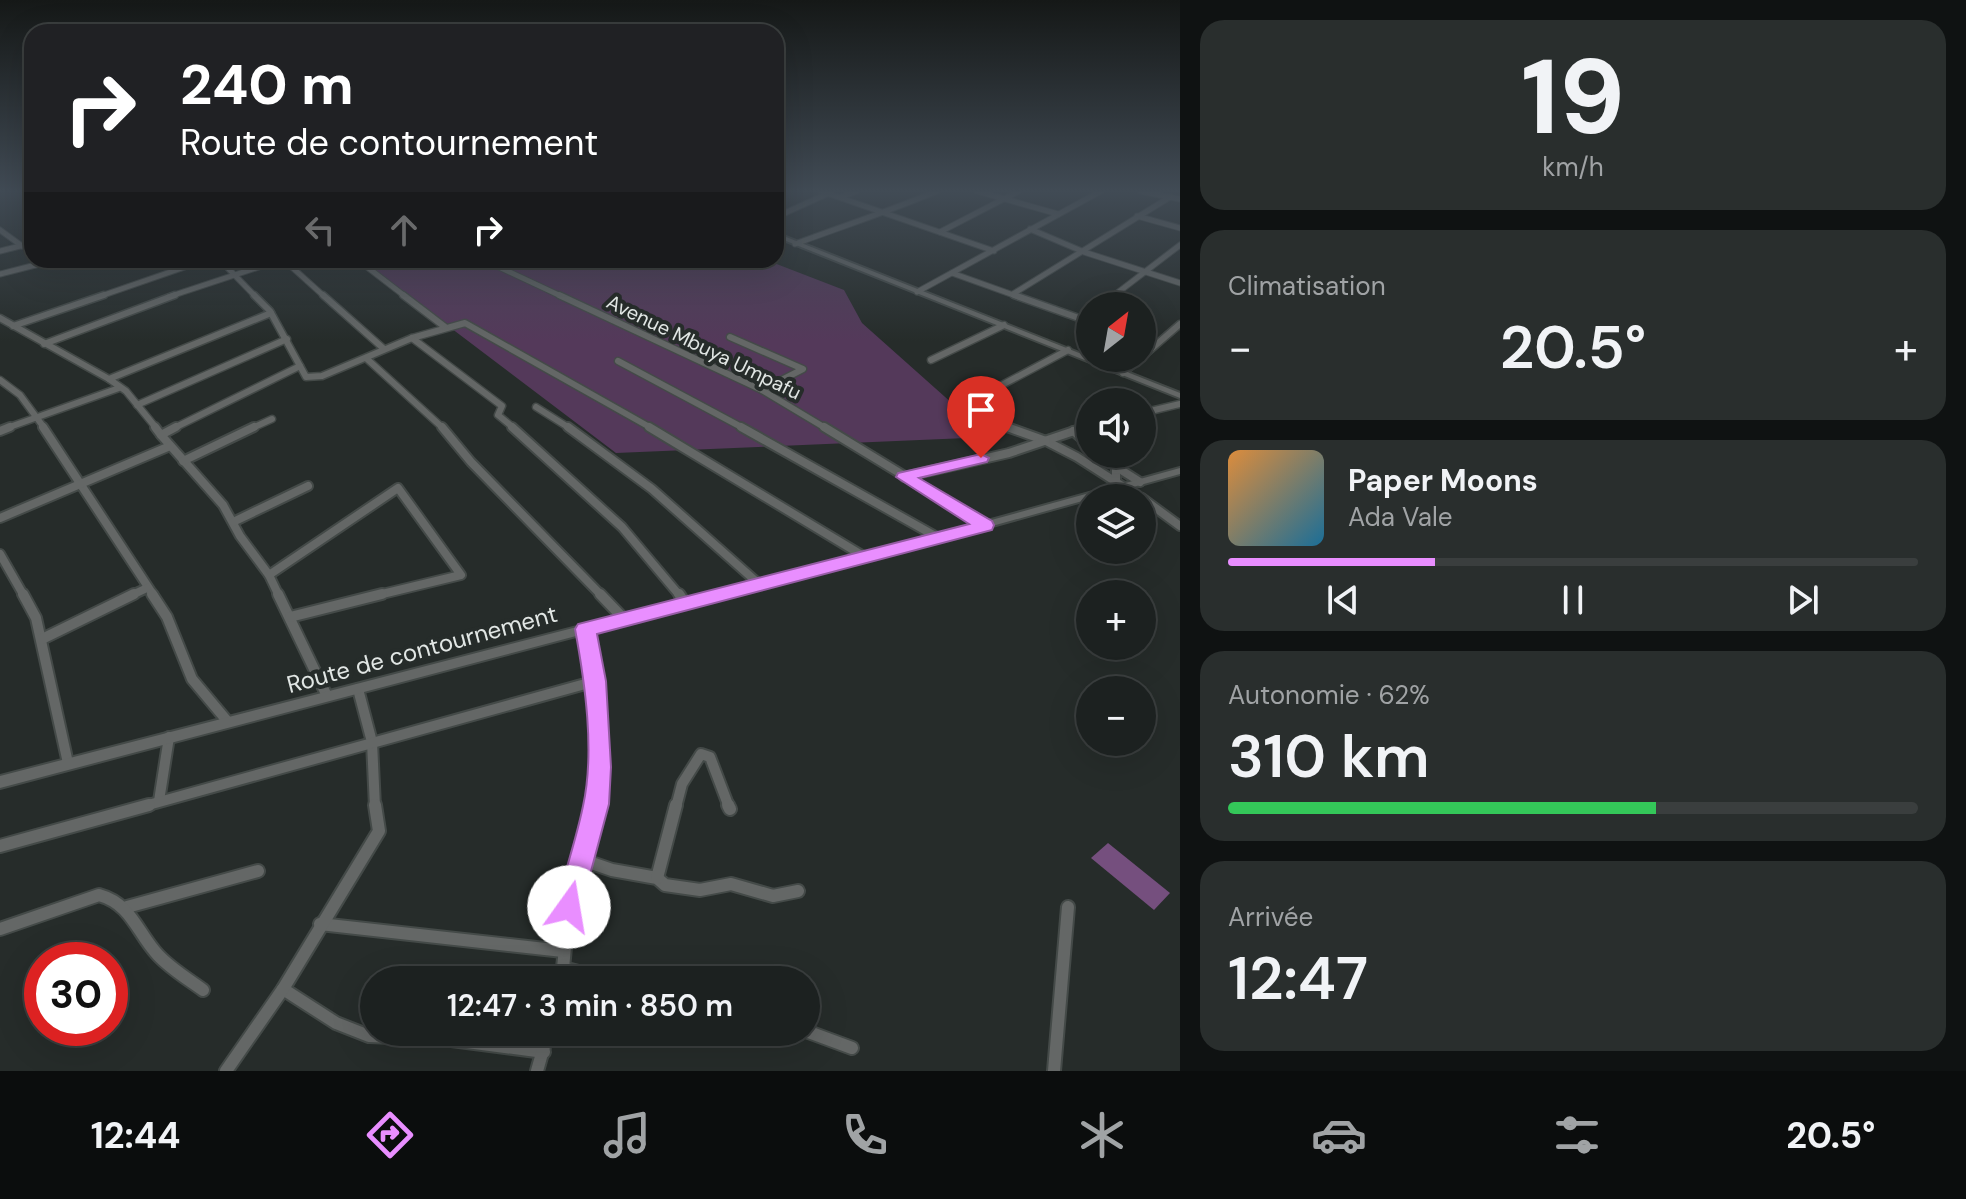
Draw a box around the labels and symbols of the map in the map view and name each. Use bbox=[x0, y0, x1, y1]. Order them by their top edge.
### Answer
street label: Avenue Mbuya Umpafu bbox=[602, 289, 806, 405]
north arrow bbox=[1076, 292, 1156, 372]
pin bbox=[947, 376, 1015, 458]
street label: Route de contournement bbox=[283, 598, 561, 700]
position arrow bbox=[527, 865, 611, 949]
speed limit sign: 30 bbox=[24, 942, 128, 1046]

